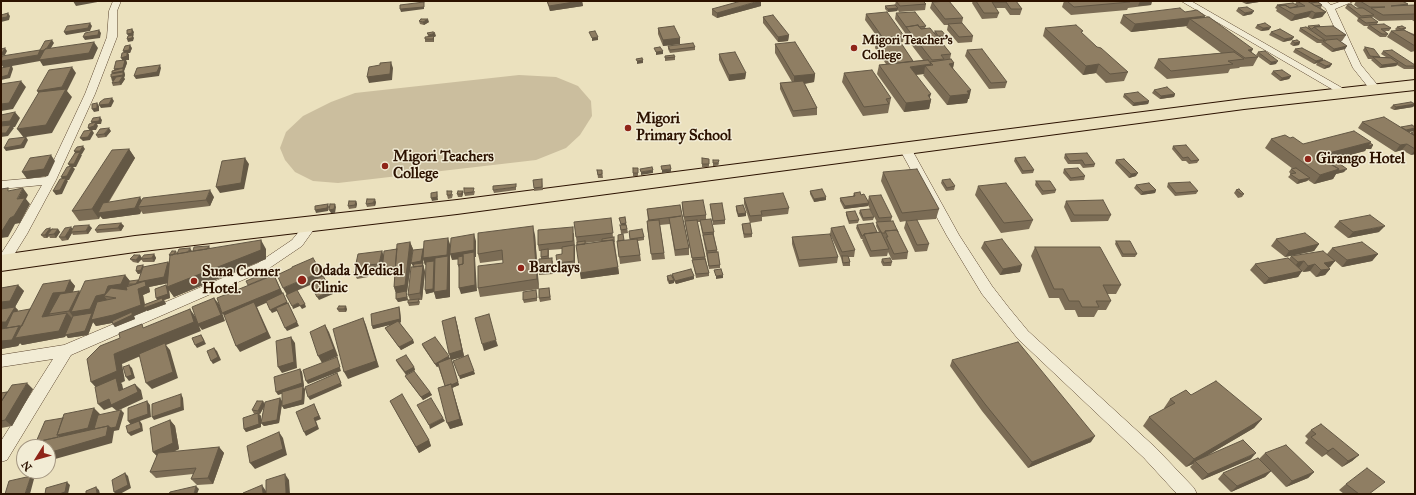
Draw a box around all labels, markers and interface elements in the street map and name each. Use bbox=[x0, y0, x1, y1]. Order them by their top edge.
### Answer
place label: Migori Teacher's College bbox=[862, 33, 953, 64]
marker: Migori Teacher's College bbox=[849, 43, 859, 53]
place label: Migori Primary School bbox=[636, 110, 732, 145]
marker: Migori Primary School bbox=[623, 123, 633, 133]
place label: Migori Teachers College bbox=[393, 148, 494, 183]
place label: Girango Hotel bbox=[1316, 150, 1405, 168]
marker: Girango Hotel bbox=[1303, 154, 1313, 164]
marker: Migori Teachers College bbox=[380, 161, 390, 171]
place label: Barclays bbox=[529, 259, 580, 277]
place label: Odada Medical Clinic bbox=[311, 262, 403, 297]
place label: Suna Corner Hotel. bbox=[202, 263, 280, 298]
marker: Barclays bbox=[516, 263, 526, 273]
marker: Odada Medical Clinic bbox=[296, 274, 308, 286]
marker: Suna Corner Hotel. bbox=[189, 276, 199, 286]
north arrow bbox=[16, 439, 56, 479]
text: N bbox=[19, 458, 35, 474]

